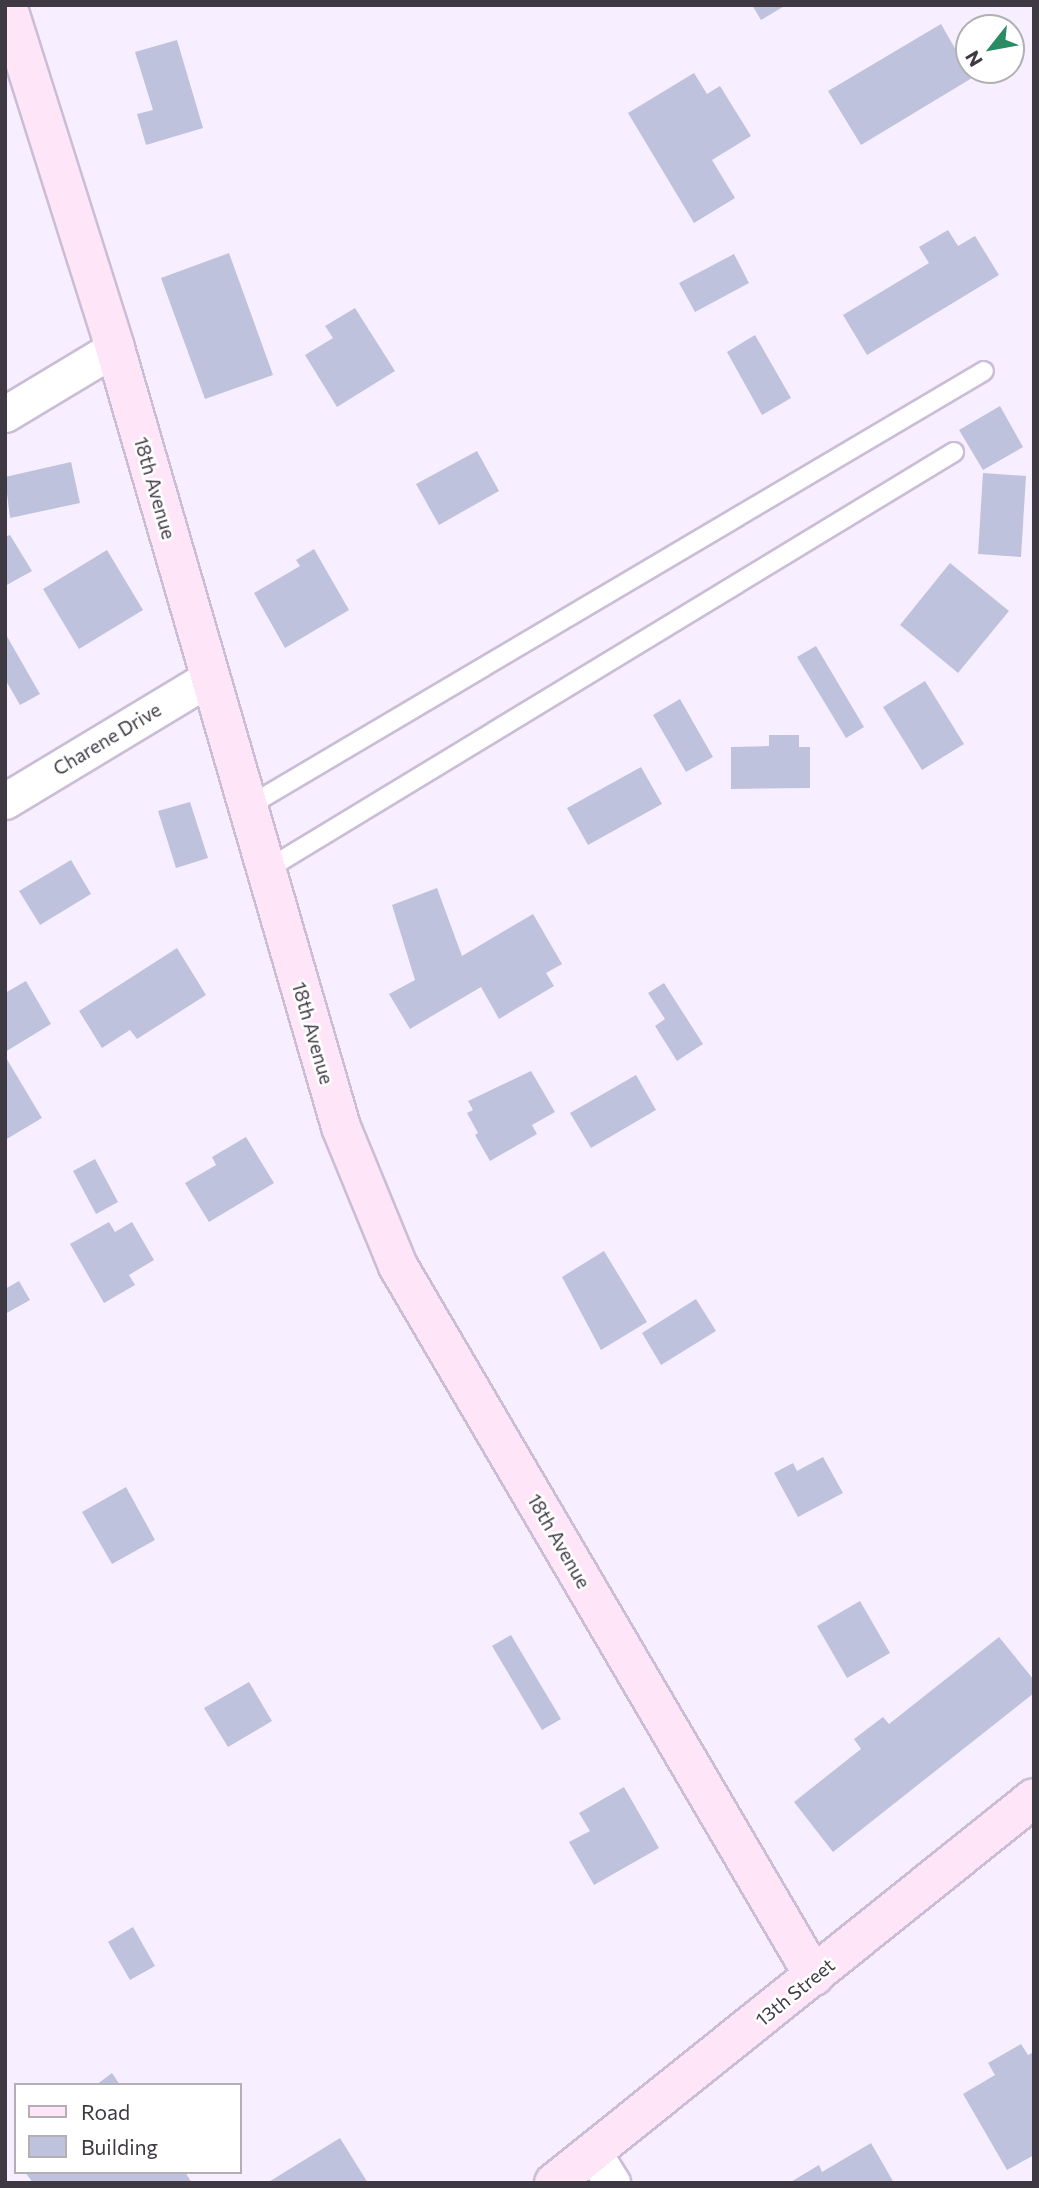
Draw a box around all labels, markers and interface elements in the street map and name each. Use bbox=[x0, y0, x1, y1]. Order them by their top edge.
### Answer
north arrow bbox=[955, 14, 1025, 84]
text: N bbox=[960, 47, 987, 71]
street label: 18th Avenue bbox=[130, 434, 180, 542]
street label: Charene Drive bbox=[49, 698, 165, 780]
street label: 18th Avenue bbox=[288, 979, 338, 1087]
street label: 18th Avenue bbox=[523, 1490, 595, 1592]
street label: 13th Street bbox=[751, 1953, 839, 2031]
legend bbox=[14, 2083, 242, 2174]
text: Road bbox=[81, 2099, 130, 2124]
text: Building bbox=[81, 2134, 158, 2159]

